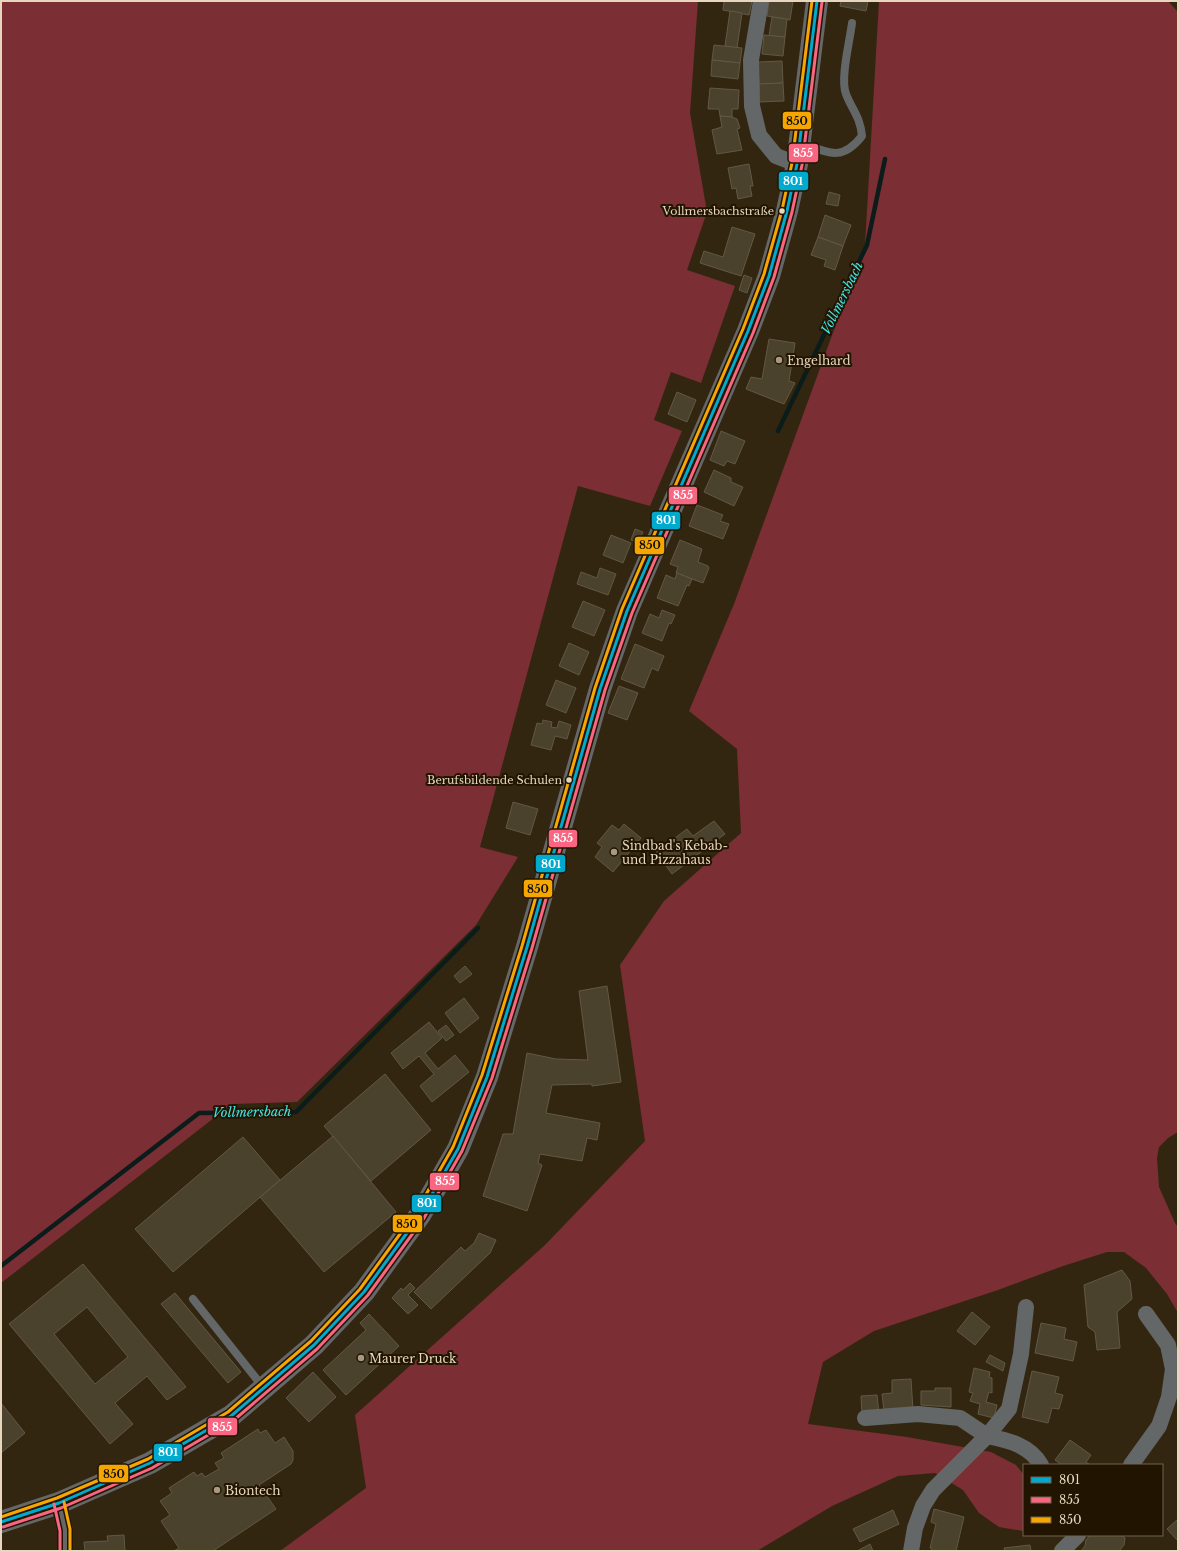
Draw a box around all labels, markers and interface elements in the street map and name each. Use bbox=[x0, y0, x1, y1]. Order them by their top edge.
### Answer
line badge: 850 bbox=[782, 111, 812, 130]
text: 850 bbox=[786, 114, 808, 128]
line badge: 855 bbox=[788, 143, 819, 163]
text: 855 bbox=[793, 146, 813, 160]
line badge: 801 bbox=[778, 171, 809, 191]
text: 801 bbox=[783, 174, 803, 188]
place label: Vollmersbachstraße bbox=[662, 204, 774, 218]
marker: Vollmersbachstraße bbox=[777, 206, 787, 216]
water label: Vollmersbach bbox=[817, 259, 867, 337]
place label: Engelhard bbox=[787, 353, 851, 368]
marker: Engelhard bbox=[774, 355, 784, 365]
line badge: 855 bbox=[668, 486, 698, 505]
text: 855 bbox=[673, 488, 693, 502]
line badge: 801 bbox=[651, 511, 681, 530]
text: 801 bbox=[656, 513, 676, 527]
line badge: 850 bbox=[634, 536, 665, 555]
text: 850 bbox=[639, 538, 661, 552]
place label: Berufsbildende Schulen bbox=[427, 773, 562, 787]
marker: Berufsbildende Schulen bbox=[564, 775, 574, 785]
line badge: 855 bbox=[548, 829, 578, 848]
text: 855 bbox=[553, 831, 573, 845]
place label: Sindbad's Kebab- und Pizzahaus bbox=[622, 838, 728, 867]
marker: Sindbad's Kebab- und Pizzahaus bbox=[609, 847, 619, 857]
line badge: 801 bbox=[535, 854, 566, 873]
text: 801 bbox=[541, 857, 561, 871]
line badge: 850 bbox=[523, 879, 553, 898]
text: 850 bbox=[527, 882, 549, 896]
water label: Vollmersbach bbox=[212, 1103, 292, 1121]
line badge: 855 bbox=[429, 1172, 460, 1191]
text: 855 bbox=[435, 1174, 455, 1188]
line badge: 801 bbox=[411, 1194, 442, 1213]
text: 801 bbox=[417, 1196, 437, 1210]
line badge: 850 bbox=[392, 1214, 423, 1233]
text: 850 bbox=[396, 1217, 418, 1231]
place label: Maurer Druck bbox=[369, 1351, 457, 1366]
marker: Maurer Druck bbox=[356, 1353, 366, 1363]
line badge: 855 bbox=[207, 1417, 238, 1436]
text: 855 bbox=[212, 1420, 232, 1434]
line badge: 801 bbox=[153, 1443, 183, 1462]
text: 801 bbox=[158, 1445, 178, 1459]
line badge: 850 bbox=[98, 1464, 129, 1483]
legend bbox=[1023, 1464, 1163, 1536]
text: 850 bbox=[103, 1467, 125, 1481]
text: 801 bbox=[1059, 1472, 1080, 1487]
place label: Biontech bbox=[225, 1483, 281, 1498]
marker: Biontech bbox=[212, 1485, 222, 1495]
text: 855 bbox=[1059, 1492, 1080, 1507]
text: 850 bbox=[1059, 1512, 1082, 1527]

